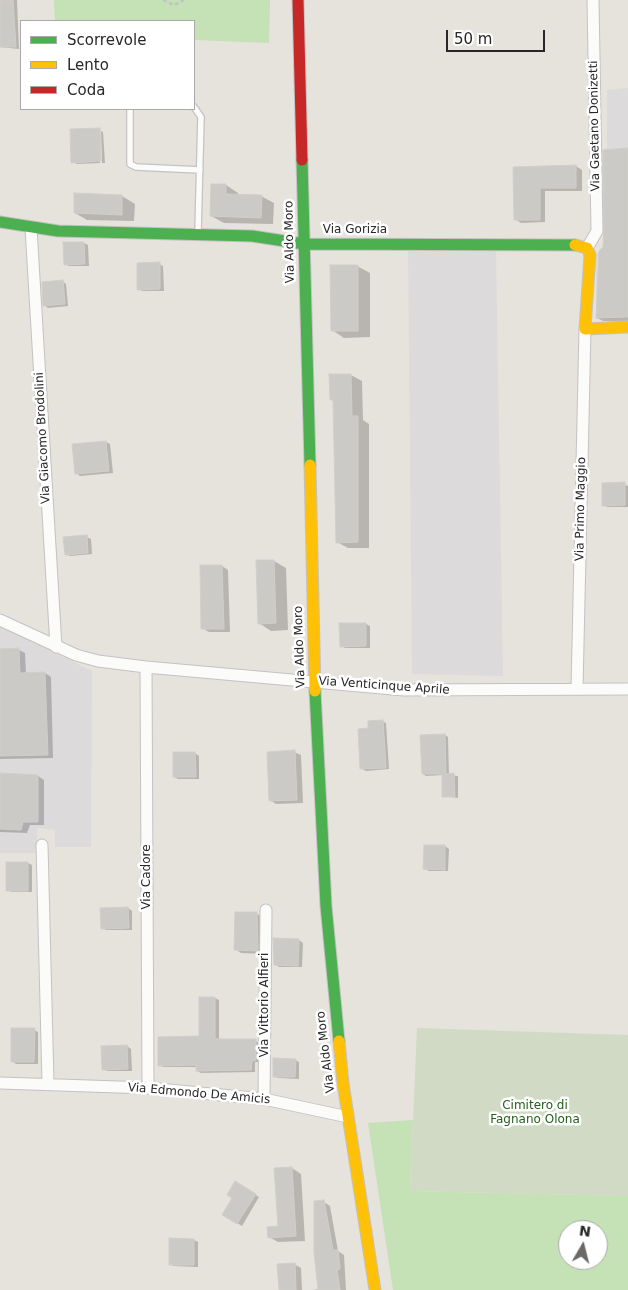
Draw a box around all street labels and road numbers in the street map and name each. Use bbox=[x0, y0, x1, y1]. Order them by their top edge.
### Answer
street label: Via Gaetano Donizetti bbox=[587, 60, 603, 192]
street label: Via Aldo Moro bbox=[282, 201, 298, 283]
street label: Via Gorizia bbox=[323, 223, 387, 237]
street label: Via Giacomo Brodolini bbox=[32, 372, 54, 504]
street label: Via Primo Maggio bbox=[573, 457, 589, 561]
street label: Via Aldo Moro bbox=[291, 606, 309, 688]
street label: Via Venticinque Aprile bbox=[318, 674, 450, 698]
street label: Via Cadore bbox=[140, 844, 154, 910]
street label: Via Vittorio Alfieri bbox=[258, 953, 272, 1057]
street label: Via Aldo Moro bbox=[314, 1010, 338, 1094]
street label: Via Edmondo De Amicis bbox=[127, 1081, 271, 1107]

